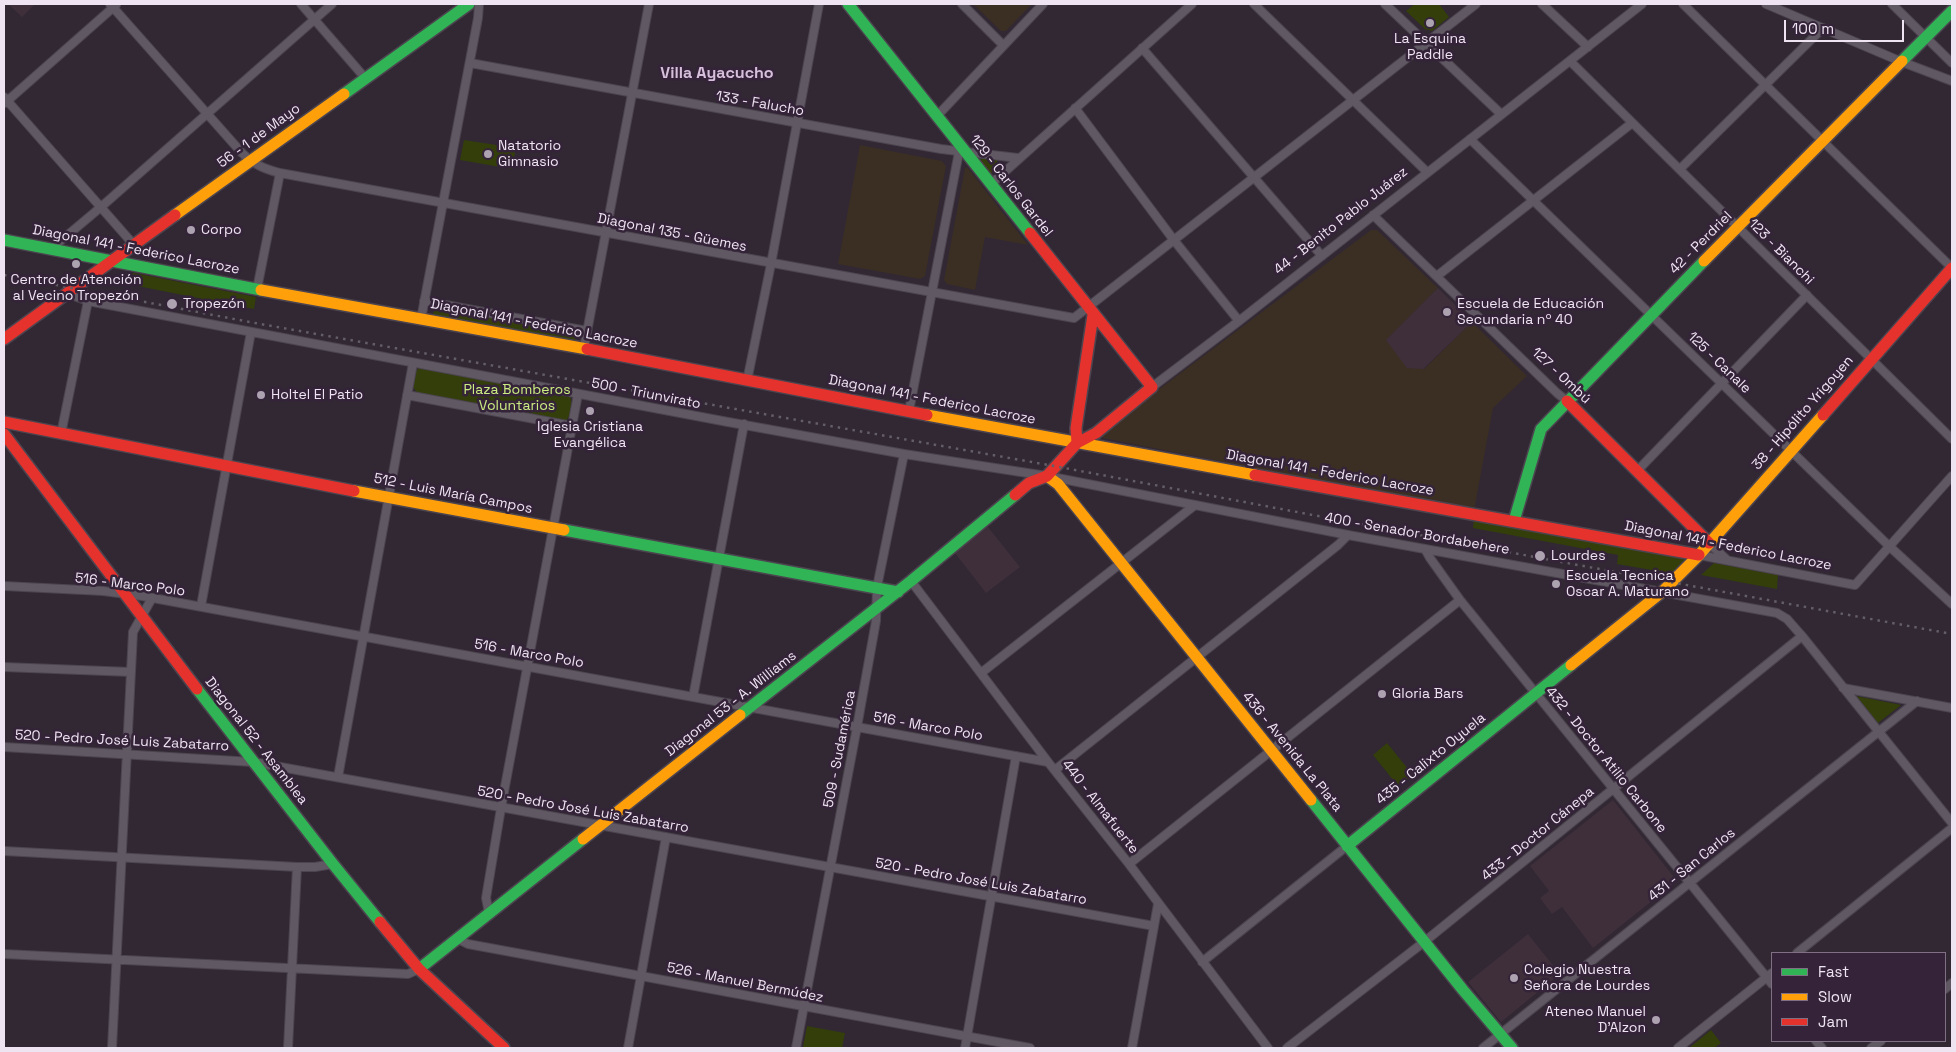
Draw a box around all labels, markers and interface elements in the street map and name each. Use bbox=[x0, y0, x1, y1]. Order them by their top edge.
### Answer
scale bar bbox=[1786, 10, 1906, 42]
marker: La Esquina Paddle bbox=[1424, 17, 1436, 29]
text: 100 m bbox=[1792, 19, 1834, 38]
place label: La Esquina Paddle bbox=[1394, 31, 1466, 64]
district label: Villa Ayacucho bbox=[660, 64, 774, 84]
street label: 133 - Falucho bbox=[714, 88, 806, 120]
street label: 56 - 1 de Mayo bbox=[214, 100, 304, 172]
street label: 129 - Carlos Gardel bbox=[966, 132, 1056, 240]
place label: Natatorio Gimnasio bbox=[498, 138, 561, 170]
marker: Natatorio Gimnasio bbox=[482, 148, 494, 160]
street label: 44 - Benito Pablo Juárez bbox=[1271, 164, 1411, 278]
street label: 42 - Perdriel bbox=[1666, 208, 1736, 278]
street label: Diagonal 135 - Güemes bbox=[596, 210, 748, 256]
street label: 123 - Bianchi bbox=[1745, 216, 1817, 288]
street label: Diagonal 141 - Federico Lacroze bbox=[31, 222, 241, 278]
place label: Corpo bbox=[201, 222, 242, 238]
marker: Corpo bbox=[185, 224, 197, 236]
marker: Centro de Atención al Vecino Tropezón bbox=[70, 258, 82, 270]
place label: Centro de Atención al Vecino Tropezón bbox=[11, 272, 141, 304]
place label: Tropezón bbox=[183, 296, 245, 312]
street label: Diagonal 141 - Federico Lacroze bbox=[429, 296, 639, 352]
place label: Escuela de Educación Secundaria nº 40 bbox=[1457, 296, 1604, 328]
marker: Tropezón bbox=[165, 297, 179, 311]
marker: Escuela de Educación Secundaria nº 40 bbox=[1441, 306, 1453, 318]
street label: 125 - Canale bbox=[1684, 329, 1754, 397]
street label: 127 - Ombú bbox=[1528, 344, 1594, 408]
street label: 38 - Hipólito Yrigoyen bbox=[1749, 353, 1857, 473]
street label: Diagonal 141 - Federico Lacroze bbox=[827, 372, 1037, 428]
street label: 500 - Triunvirato bbox=[590, 375, 702, 413]
park label: Plaza Bomberos Voluntarios bbox=[463, 382, 571, 414]
place label: Holtel El Patio bbox=[271, 387, 363, 403]
marker: Holtel El Patio bbox=[255, 389, 267, 401]
marker: Iglesia Cristiana Evangélica bbox=[584, 405, 596, 417]
place label: Iglesia Cristiana Evangélica bbox=[537, 419, 643, 452]
street label: Diagonal 141 - Federico Lacroze bbox=[1225, 446, 1435, 500]
street label: 512 - Luis María Campos bbox=[372, 470, 534, 518]
street label: 400 - Senador Bordabehere bbox=[1323, 509, 1511, 559]
street label: Diagonal 141 - Federico Lacroze bbox=[1623, 518, 1833, 574]
place label: Lourdes bbox=[1551, 548, 1606, 564]
marker: Lourdes bbox=[1533, 549, 1547, 563]
place label: Escuela Tecnica Oscar A. Maturano bbox=[1566, 568, 1689, 600]
street label: 516 - Marco Polo bbox=[74, 570, 186, 600]
marker: Escuela Tecnica Oscar A. Maturano bbox=[1550, 578, 1562, 590]
street label: 516 - Marco Polo bbox=[473, 636, 585, 672]
street label: Diagonal 53 - A. Williams bbox=[662, 648, 800, 760]
street label: Diagonal 52 - Asamblea bbox=[201, 674, 311, 808]
street label: 432 - Doctor Atilio Carbone bbox=[1542, 683, 1670, 837]
place label: Gloria Bars bbox=[1392, 686, 1463, 702]
marker: Gloria Bars bbox=[1376, 688, 1388, 700]
street label: 509 - Sudamérica bbox=[820, 689, 860, 809]
street label: 436 - Avenida La Plata bbox=[1238, 689, 1346, 815]
street label: 516 - Marco Polo bbox=[872, 709, 984, 745]
street label: 435 - Calixto Oyuela bbox=[1373, 710, 1489, 808]
street label: 520 - Pedro José Luis Zabatarro bbox=[14, 727, 230, 755]
street label: 440 - Almafuerte bbox=[1058, 757, 1142, 857]
street label: 520 - Pedro José Luis Zabatarro bbox=[476, 783, 690, 837]
street label: 433 - Doctor Cánepa bbox=[1478, 783, 1598, 885]
street label: 431 - San Carlos bbox=[1645, 825, 1739, 905]
street label: 520 - Pedro José Luis Zabatarro bbox=[874, 855, 1088, 909]
legend bbox=[1771, 952, 1946, 1042]
street label: 526 - Manuel Bermúdez bbox=[665, 960, 825, 1006]
place label: Colegio Nuestra Señora de Lourdes bbox=[1524, 962, 1650, 994]
text: Fast bbox=[1818, 962, 1849, 981]
marker: Colegio Nuestra Señora de Lourdes bbox=[1508, 972, 1520, 984]
text: Slow bbox=[1818, 987, 1852, 1006]
place label: Ateneo Manuel D'Alzon bbox=[1545, 1004, 1646, 1036]
text: Jam bbox=[1818, 1012, 1848, 1031]
marker: Ateneo Manuel D'Alzon bbox=[1650, 1014, 1662, 1026]

